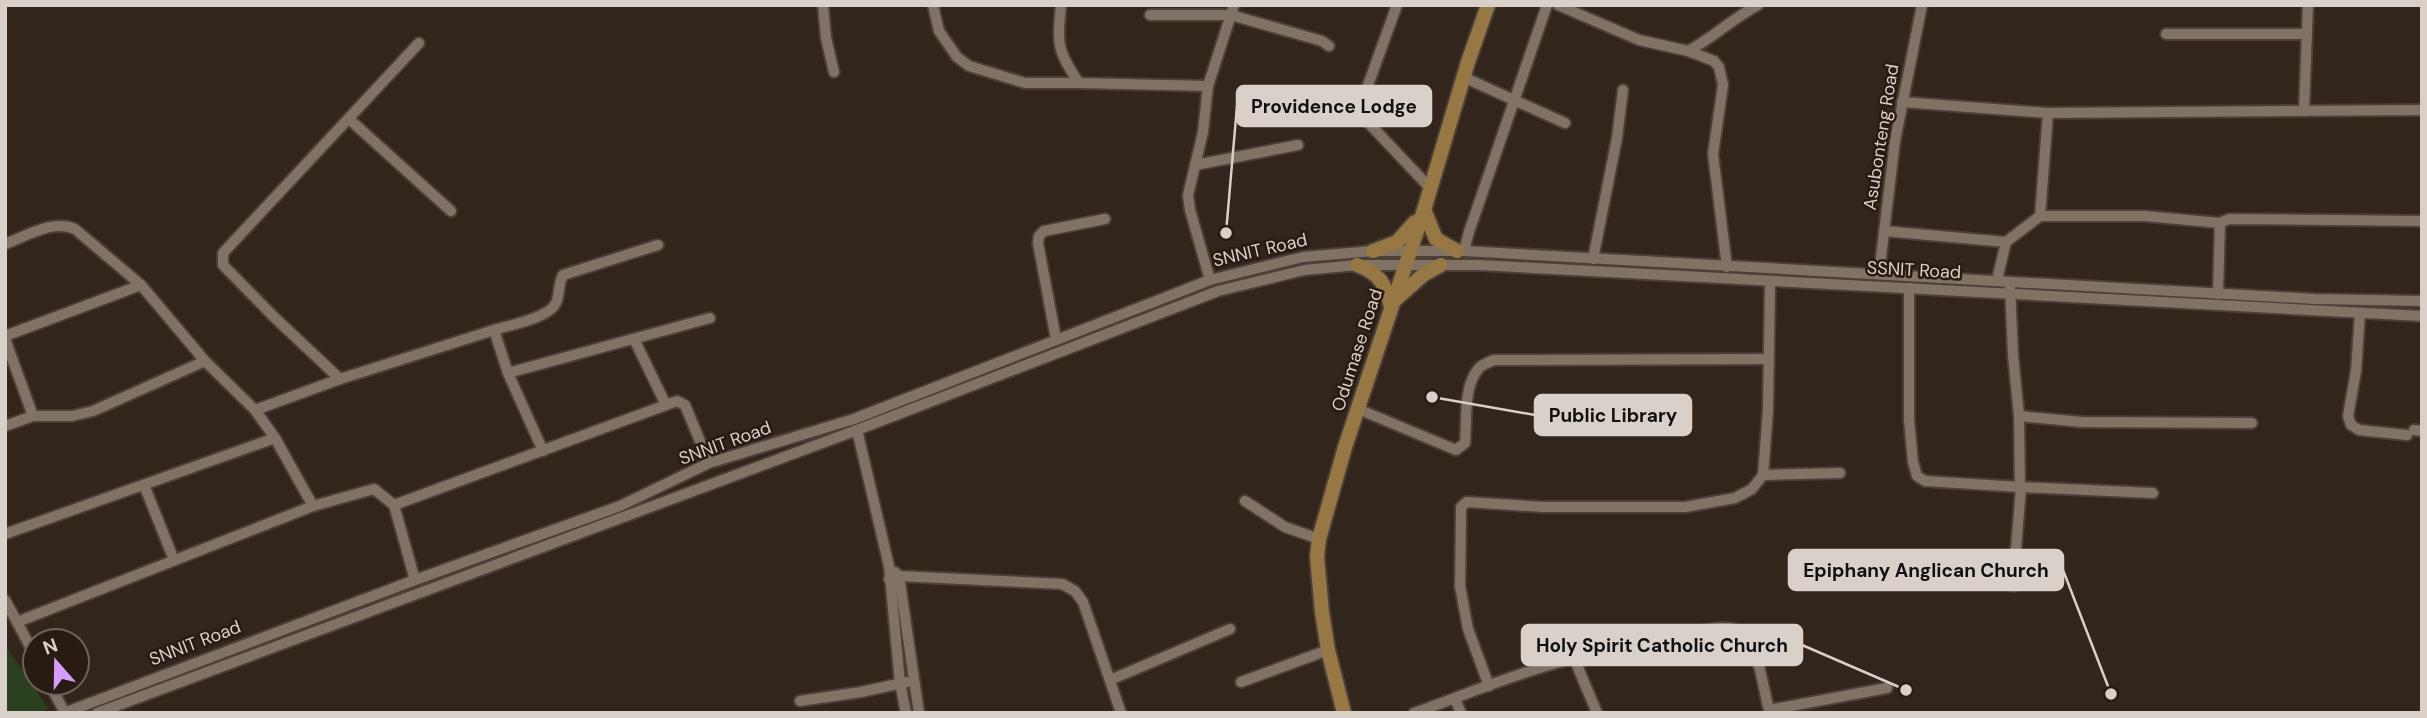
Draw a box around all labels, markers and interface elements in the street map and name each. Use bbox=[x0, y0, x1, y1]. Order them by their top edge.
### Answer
street label: Asubonteng Road bbox=[1858, 62, 1904, 212]
callout: Providence Lodge bbox=[1237, 86, 1431, 126]
text: Providence Lodge bbox=[1251, 94, 1417, 119]
street label: SNNIT Road bbox=[1210, 227, 1310, 273]
street label: SSNIT Road bbox=[1866, 256, 1962, 284]
street label: Odumase Road bbox=[1326, 286, 1388, 414]
callout: Public Library bbox=[1535, 395, 1691, 435]
text: Public Library bbox=[1549, 403, 1678, 428]
street label: SNNIT Road bbox=[676, 415, 774, 471]
callout: Epiphany Anglican Church bbox=[1789, 550, 2063, 590]
text: Epiphany Anglican Church bbox=[1803, 558, 2049, 583]
street label: SNNIT Road bbox=[146, 615, 244, 671]
callout: Holy Spirit Catholic Church bbox=[1522, 625, 1802, 665]
north arrow bbox=[21, 627, 91, 697]
text: N bbox=[40, 632, 61, 661]
text: Holy Spirit Catholic Church bbox=[1536, 633, 1788, 658]

